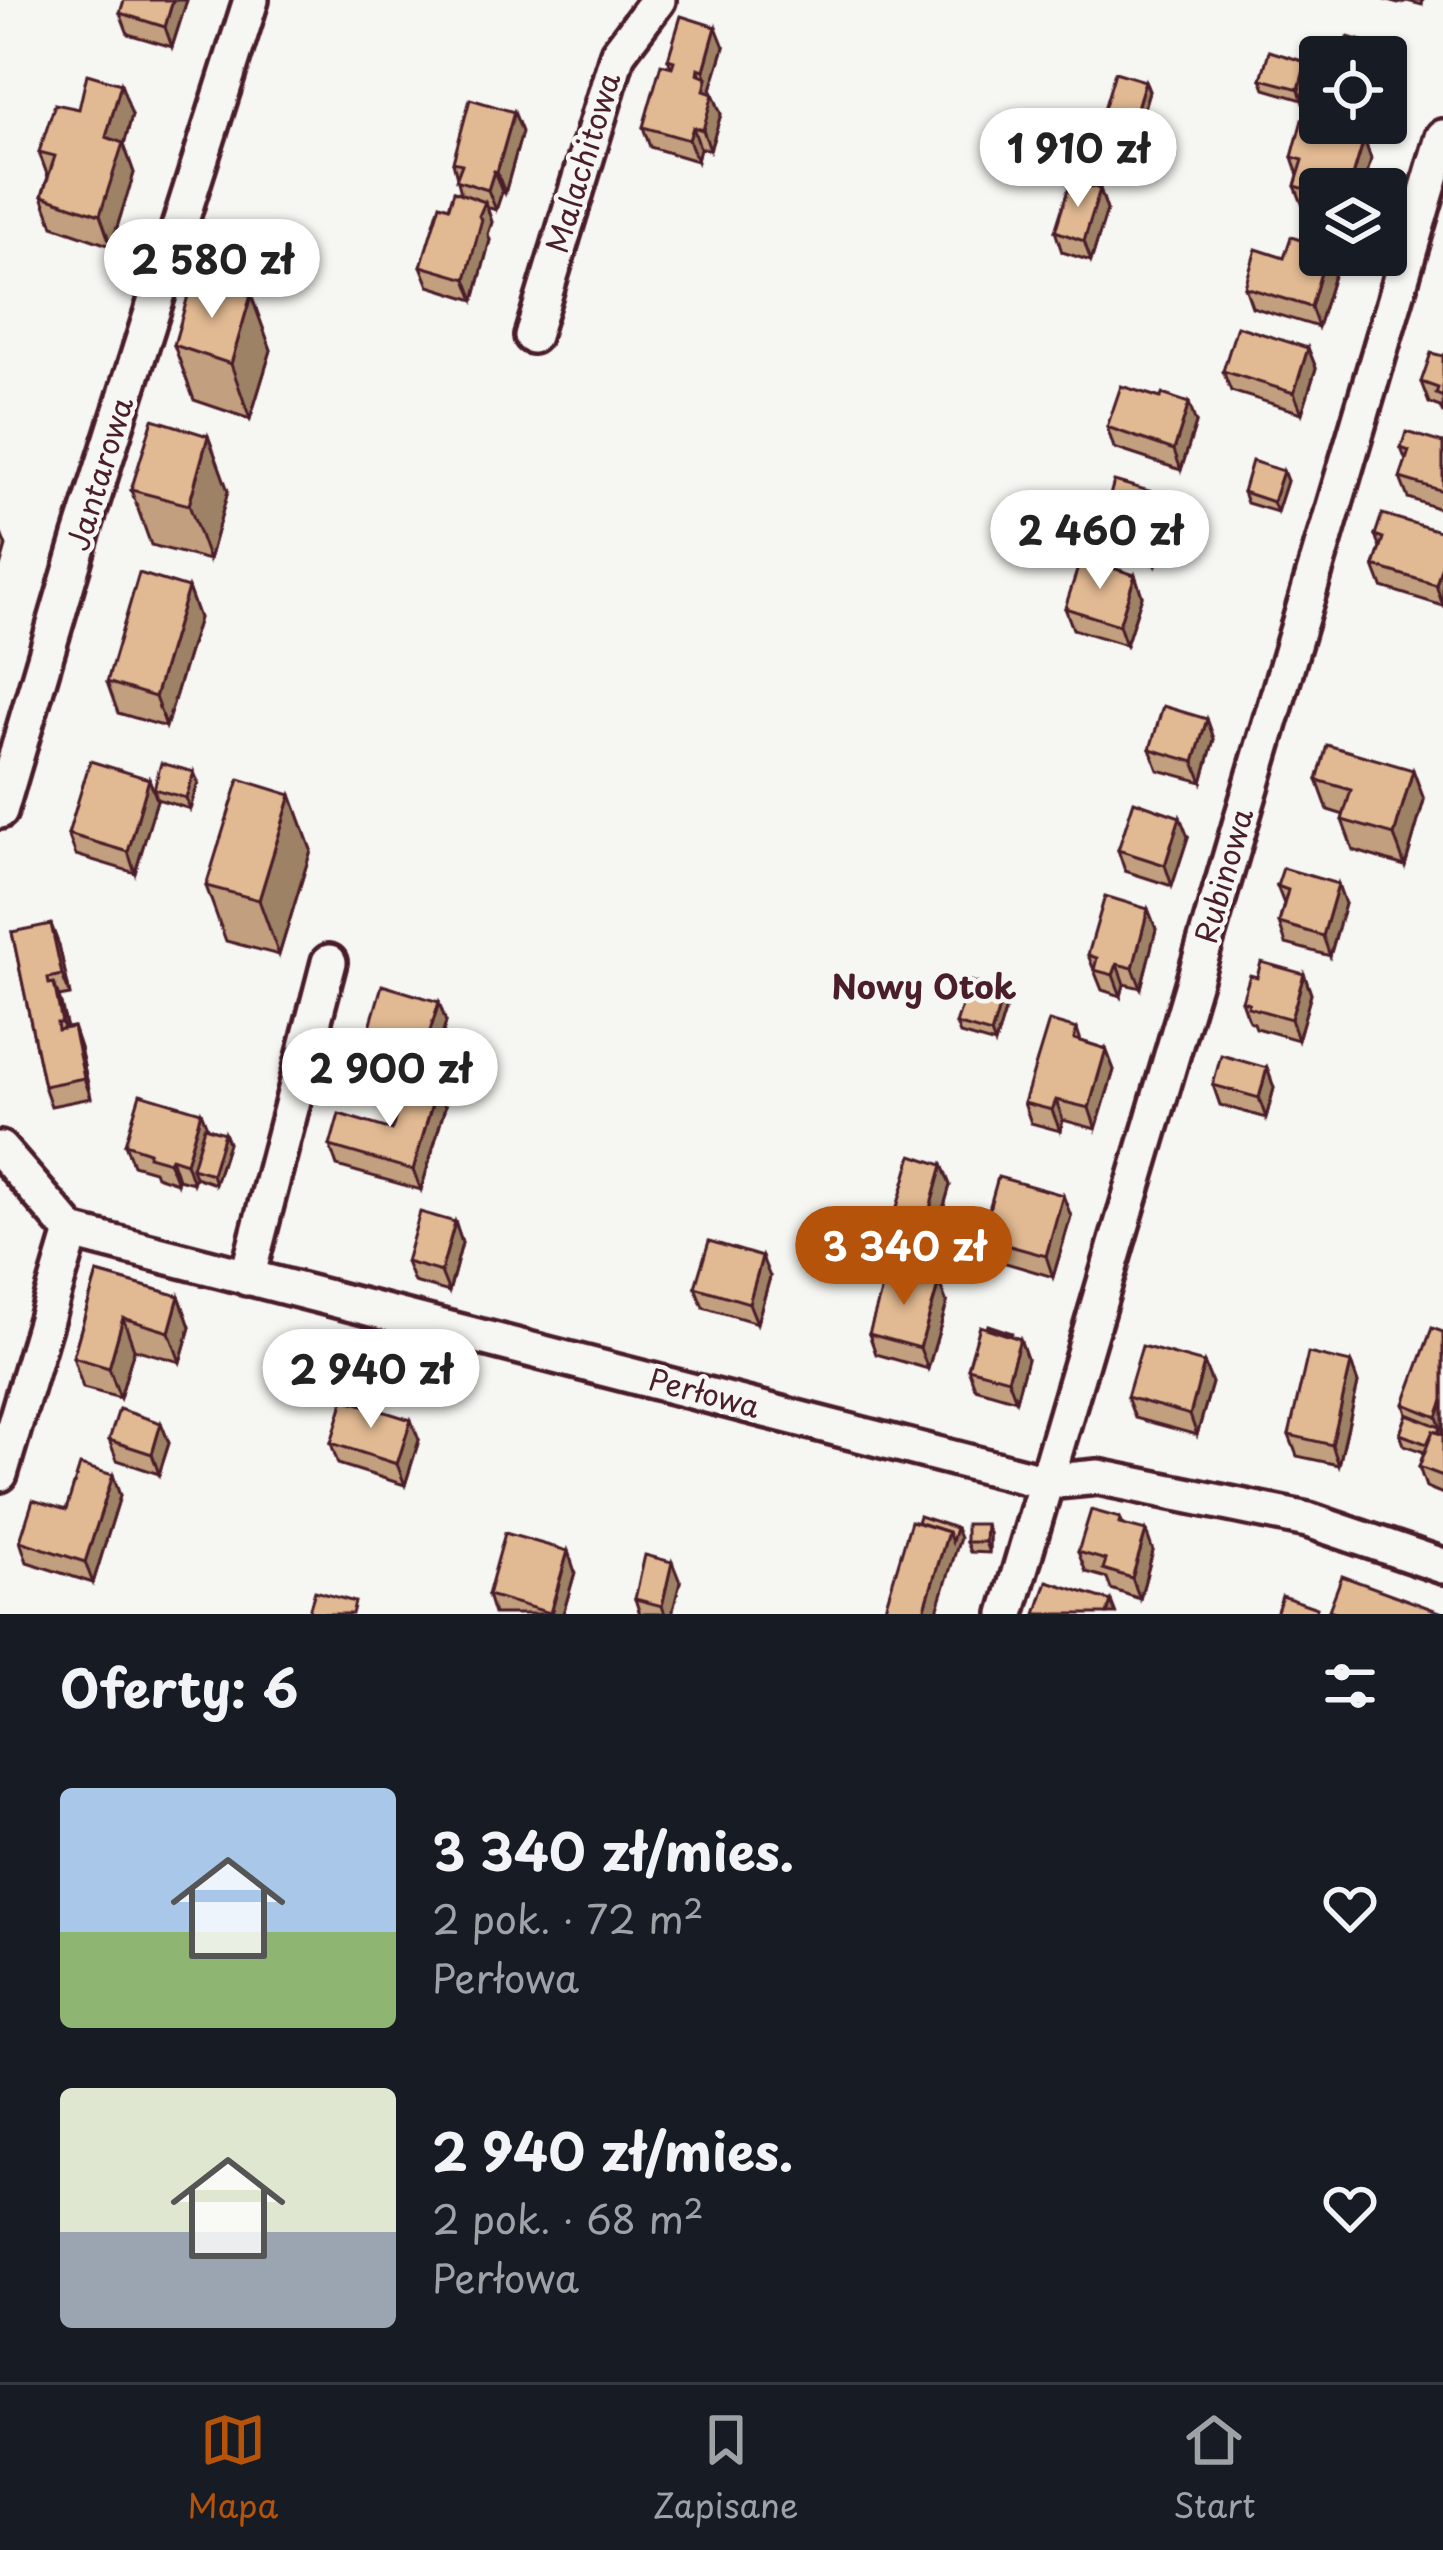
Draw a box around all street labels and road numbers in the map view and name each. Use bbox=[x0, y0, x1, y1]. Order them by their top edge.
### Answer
street label: Malachitowa bbox=[533, 66, 630, 258]
street label: Jantarowa bbox=[54, 390, 143, 556]
street label: Rubinowa bbox=[1182, 802, 1263, 948]
street label: Perłowa bbox=[644, 1355, 765, 1428]

